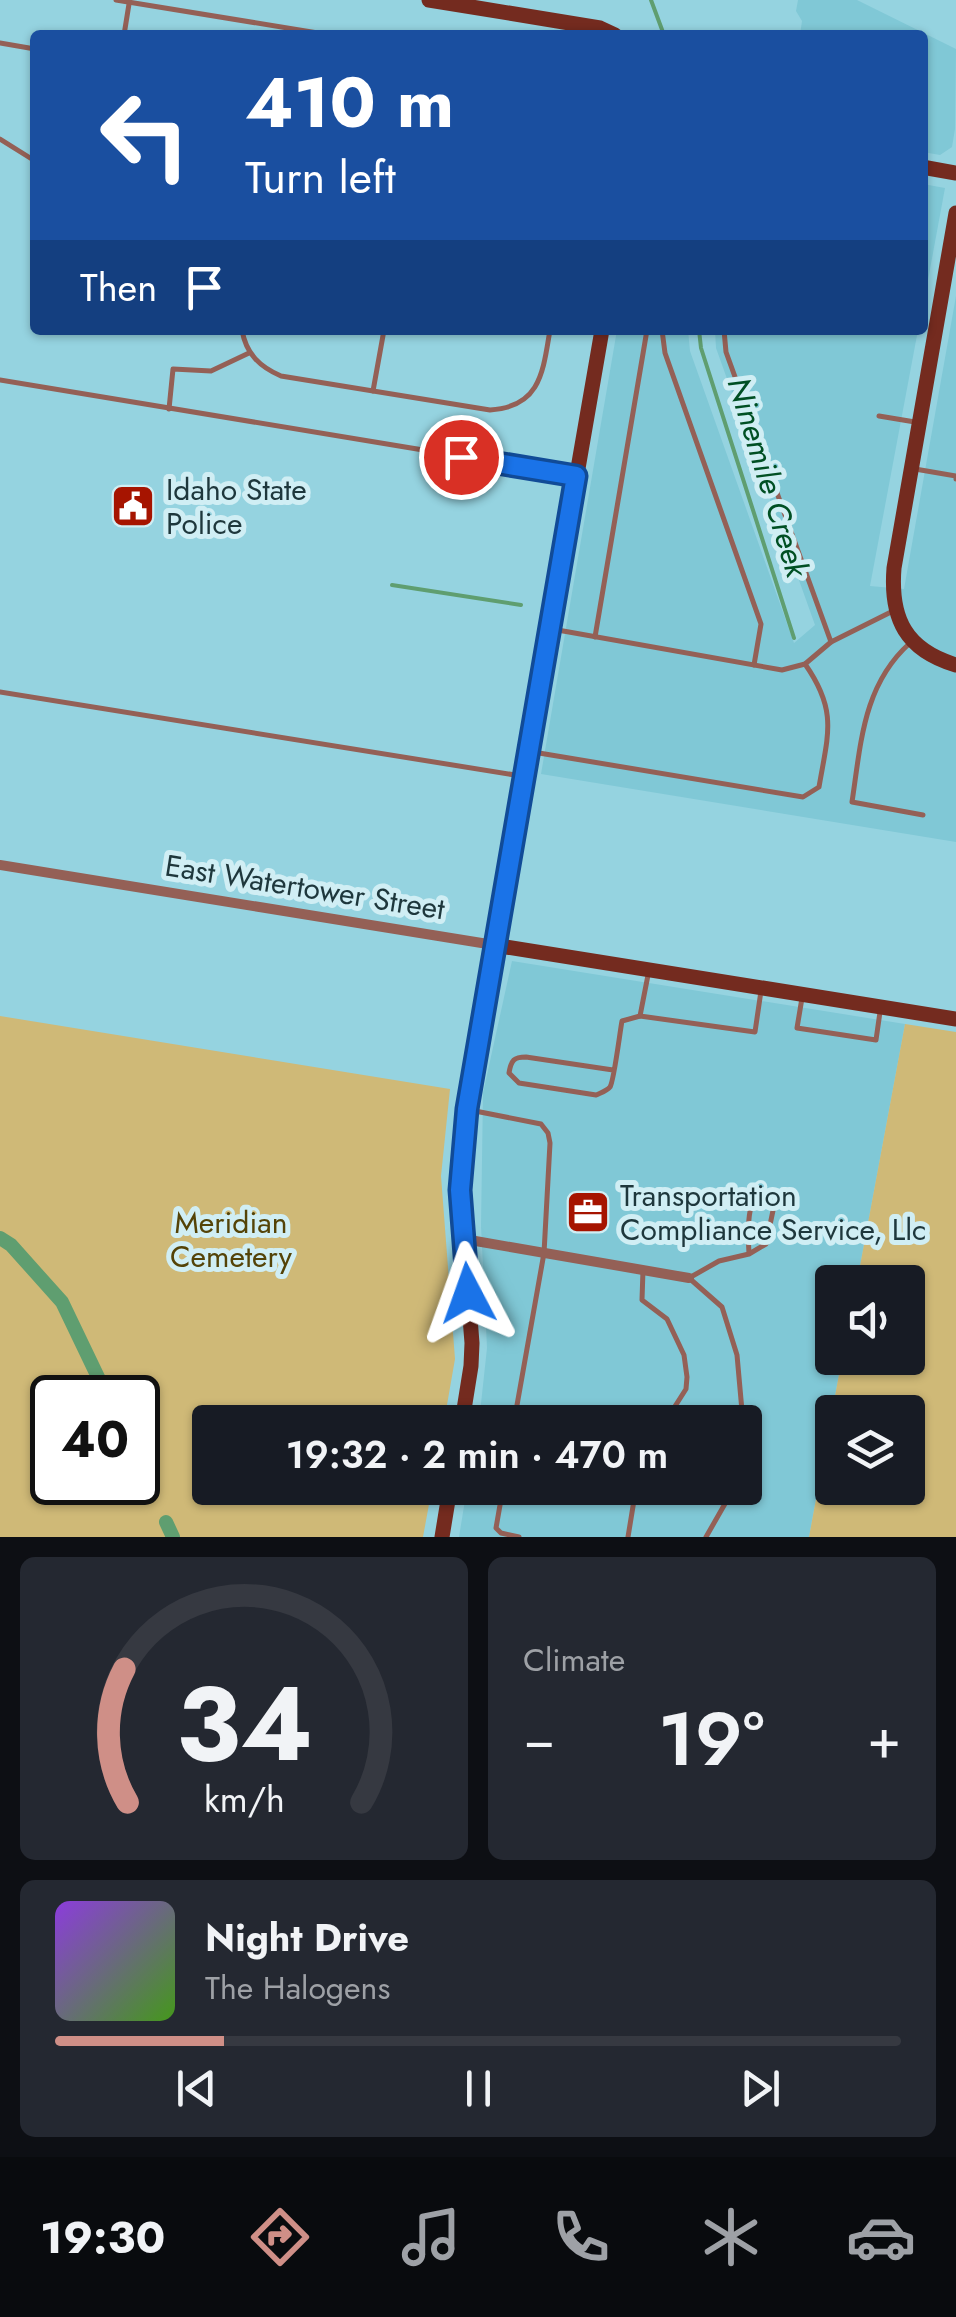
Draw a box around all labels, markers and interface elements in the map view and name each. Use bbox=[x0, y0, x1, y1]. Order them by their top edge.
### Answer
text: 410 m bbox=[245, 52, 454, 153]
icon: left bbox=[80, 70, 210, 200]
text: Turn left bbox=[245, 145, 396, 210]
text: Then bbox=[80, 260, 157, 315]
icon: arrive bbox=[177, 260, 232, 315]
water label: Ninemile Creek bbox=[716, 371, 821, 584]
pin bbox=[419, 415, 504, 500]
icon: arrive bbox=[434, 430, 489, 485]
place label: Idaho State Police bbox=[166, 468, 307, 545]
public building icon: Idaho State Police bbox=[110, 483, 156, 529]
street label: East Watertower Street bbox=[162, 844, 449, 930]
place label: Transportation Compliance Service, Llc bbox=[620, 1174, 926, 1251]
office icon: Transportation Compliance Service, Llc bbox=[565, 1189, 611, 1235]
park label: Meridian Cemetery bbox=[170, 1201, 293, 1278]
position arrow bbox=[416, 1241, 520, 1345]
map controls bbox=[815, 1265, 925, 1505]
button: sound bbox=[815, 1265, 925, 1375]
speed limit sign: 40 bbox=[30, 1375, 160, 1505]
button: layers bbox=[815, 1395, 925, 1505]
text: 19:32 · 2 min · 470 m bbox=[286, 1427, 668, 1482]
text: Climate bbox=[523, 1637, 625, 1683]
text: 34 bbox=[175, 1649, 313, 1799]
text: 19° bbox=[658, 1685, 765, 1793]
text: − bbox=[523, 1699, 555, 1779]
text: + bbox=[867, 1699, 901, 1779]
text: km/h bbox=[204, 1774, 284, 1825]
text: Night Drive bbox=[205, 1910, 409, 1965]
text: The Halogens bbox=[205, 1965, 390, 2011]
icon: previous bbox=[169, 2061, 224, 2116]
icon: pause bbox=[451, 2061, 506, 2116]
icon: next bbox=[733, 2061, 788, 2116]
icon: directions bbox=[245, 2202, 315, 2272]
icon: music bbox=[396, 2202, 466, 2272]
icon: phone bbox=[546, 2202, 616, 2272]
icon: climate bbox=[696, 2202, 766, 2272]
icon: car bbox=[846, 2202, 916, 2272]
text: 19:30 bbox=[40, 2205, 165, 2270]

